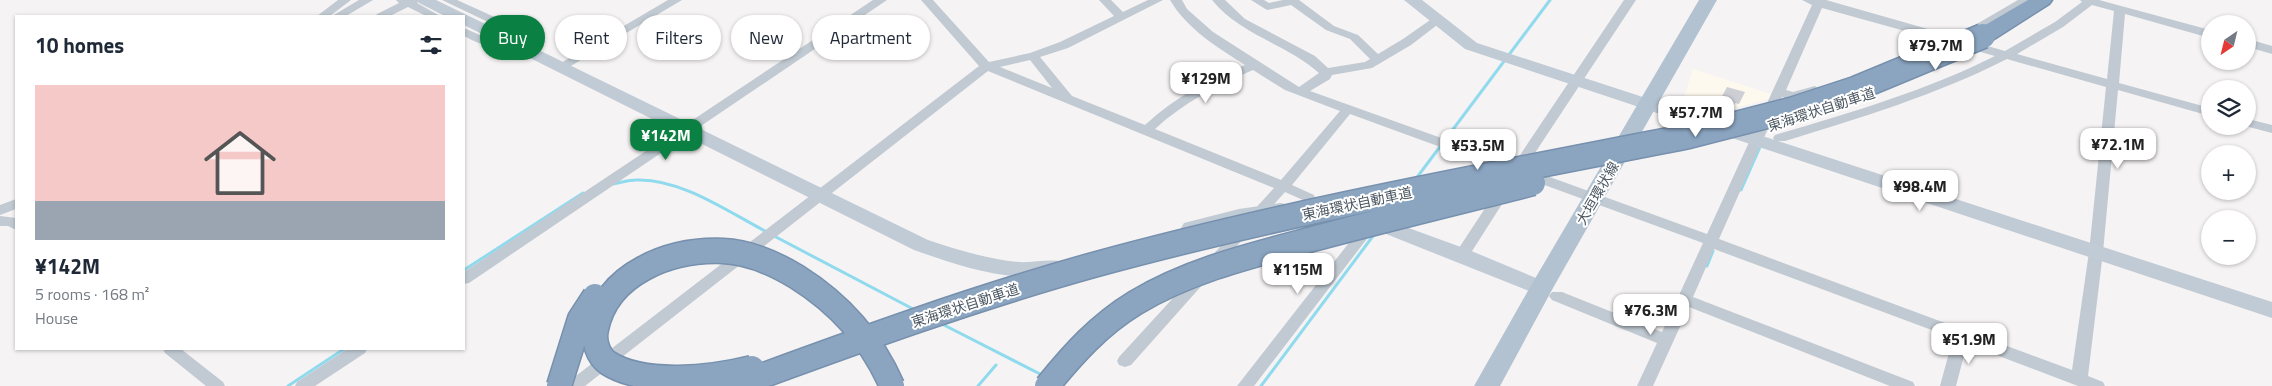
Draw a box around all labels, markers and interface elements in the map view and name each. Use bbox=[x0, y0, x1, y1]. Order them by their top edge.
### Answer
chip: Buy bbox=[480, 15, 545, 60]
chip: Rent bbox=[555, 15, 627, 60]
chip: Filters bbox=[637, 15, 721, 60]
chip: New bbox=[731, 15, 802, 60]
chip: Apartment bbox=[812, 15, 930, 60]
north arrow bbox=[2201, 15, 2256, 70]
map controls bbox=[2201, 15, 2256, 265]
pin: ¥79.7M bbox=[1895, 28, 1977, 71]
text: 10 homes bbox=[35, 29, 124, 61]
icon: filters bbox=[417, 31, 445, 59]
text: ¥79.7M bbox=[1909, 33, 1963, 57]
pin: ¥129M bbox=[1171, 62, 1241, 104]
text: ¥129M bbox=[1181, 66, 1231, 90]
button: layers bbox=[2201, 80, 2256, 135]
street label: 東海環状自動車道 bbox=[1764, 82, 1878, 136]
pin: ¥57.7M bbox=[1655, 96, 1737, 138]
text: ¥57.7M bbox=[1669, 100, 1723, 124]
icon: home bbox=[195, 118, 285, 208]
pin: ¥142M bbox=[631, 119, 701, 161]
text: ¥142M bbox=[641, 123, 691, 147]
pin: ¥53.5M bbox=[1437, 128, 1519, 171]
pin: ¥72.1M bbox=[2077, 128, 2159, 170]
text: ¥72.1M bbox=[2091, 132, 2145, 156]
text: ¥53.5M bbox=[1451, 133, 1505, 157]
button: + bbox=[2201, 145, 2256, 200]
street label: 大垣環状線 bbox=[1570, 157, 1624, 229]
pin: ¥98.4M bbox=[1879, 170, 1961, 212]
text: ¥98.4M bbox=[1893, 174, 1947, 198]
street label: 東海環状自動車道 bbox=[1300, 181, 1414, 225]
button: − bbox=[2201, 210, 2256, 265]
text: ¥142M bbox=[35, 250, 100, 282]
pin: ¥115M bbox=[1263, 252, 1333, 295]
text: ¥115M bbox=[1273, 257, 1323, 281]
street label: 東海環状自動車道 bbox=[908, 278, 1022, 332]
text: 5 rooms · 168 m² bbox=[35, 282, 149, 306]
pin: ¥76.3M bbox=[1610, 294, 1692, 336]
text: ¥76.3M bbox=[1624, 298, 1678, 322]
text: House bbox=[35, 306, 78, 330]
pin: ¥51.9M bbox=[1928, 322, 2010, 365]
text: ¥51.9M bbox=[1942, 327, 1996, 351]

